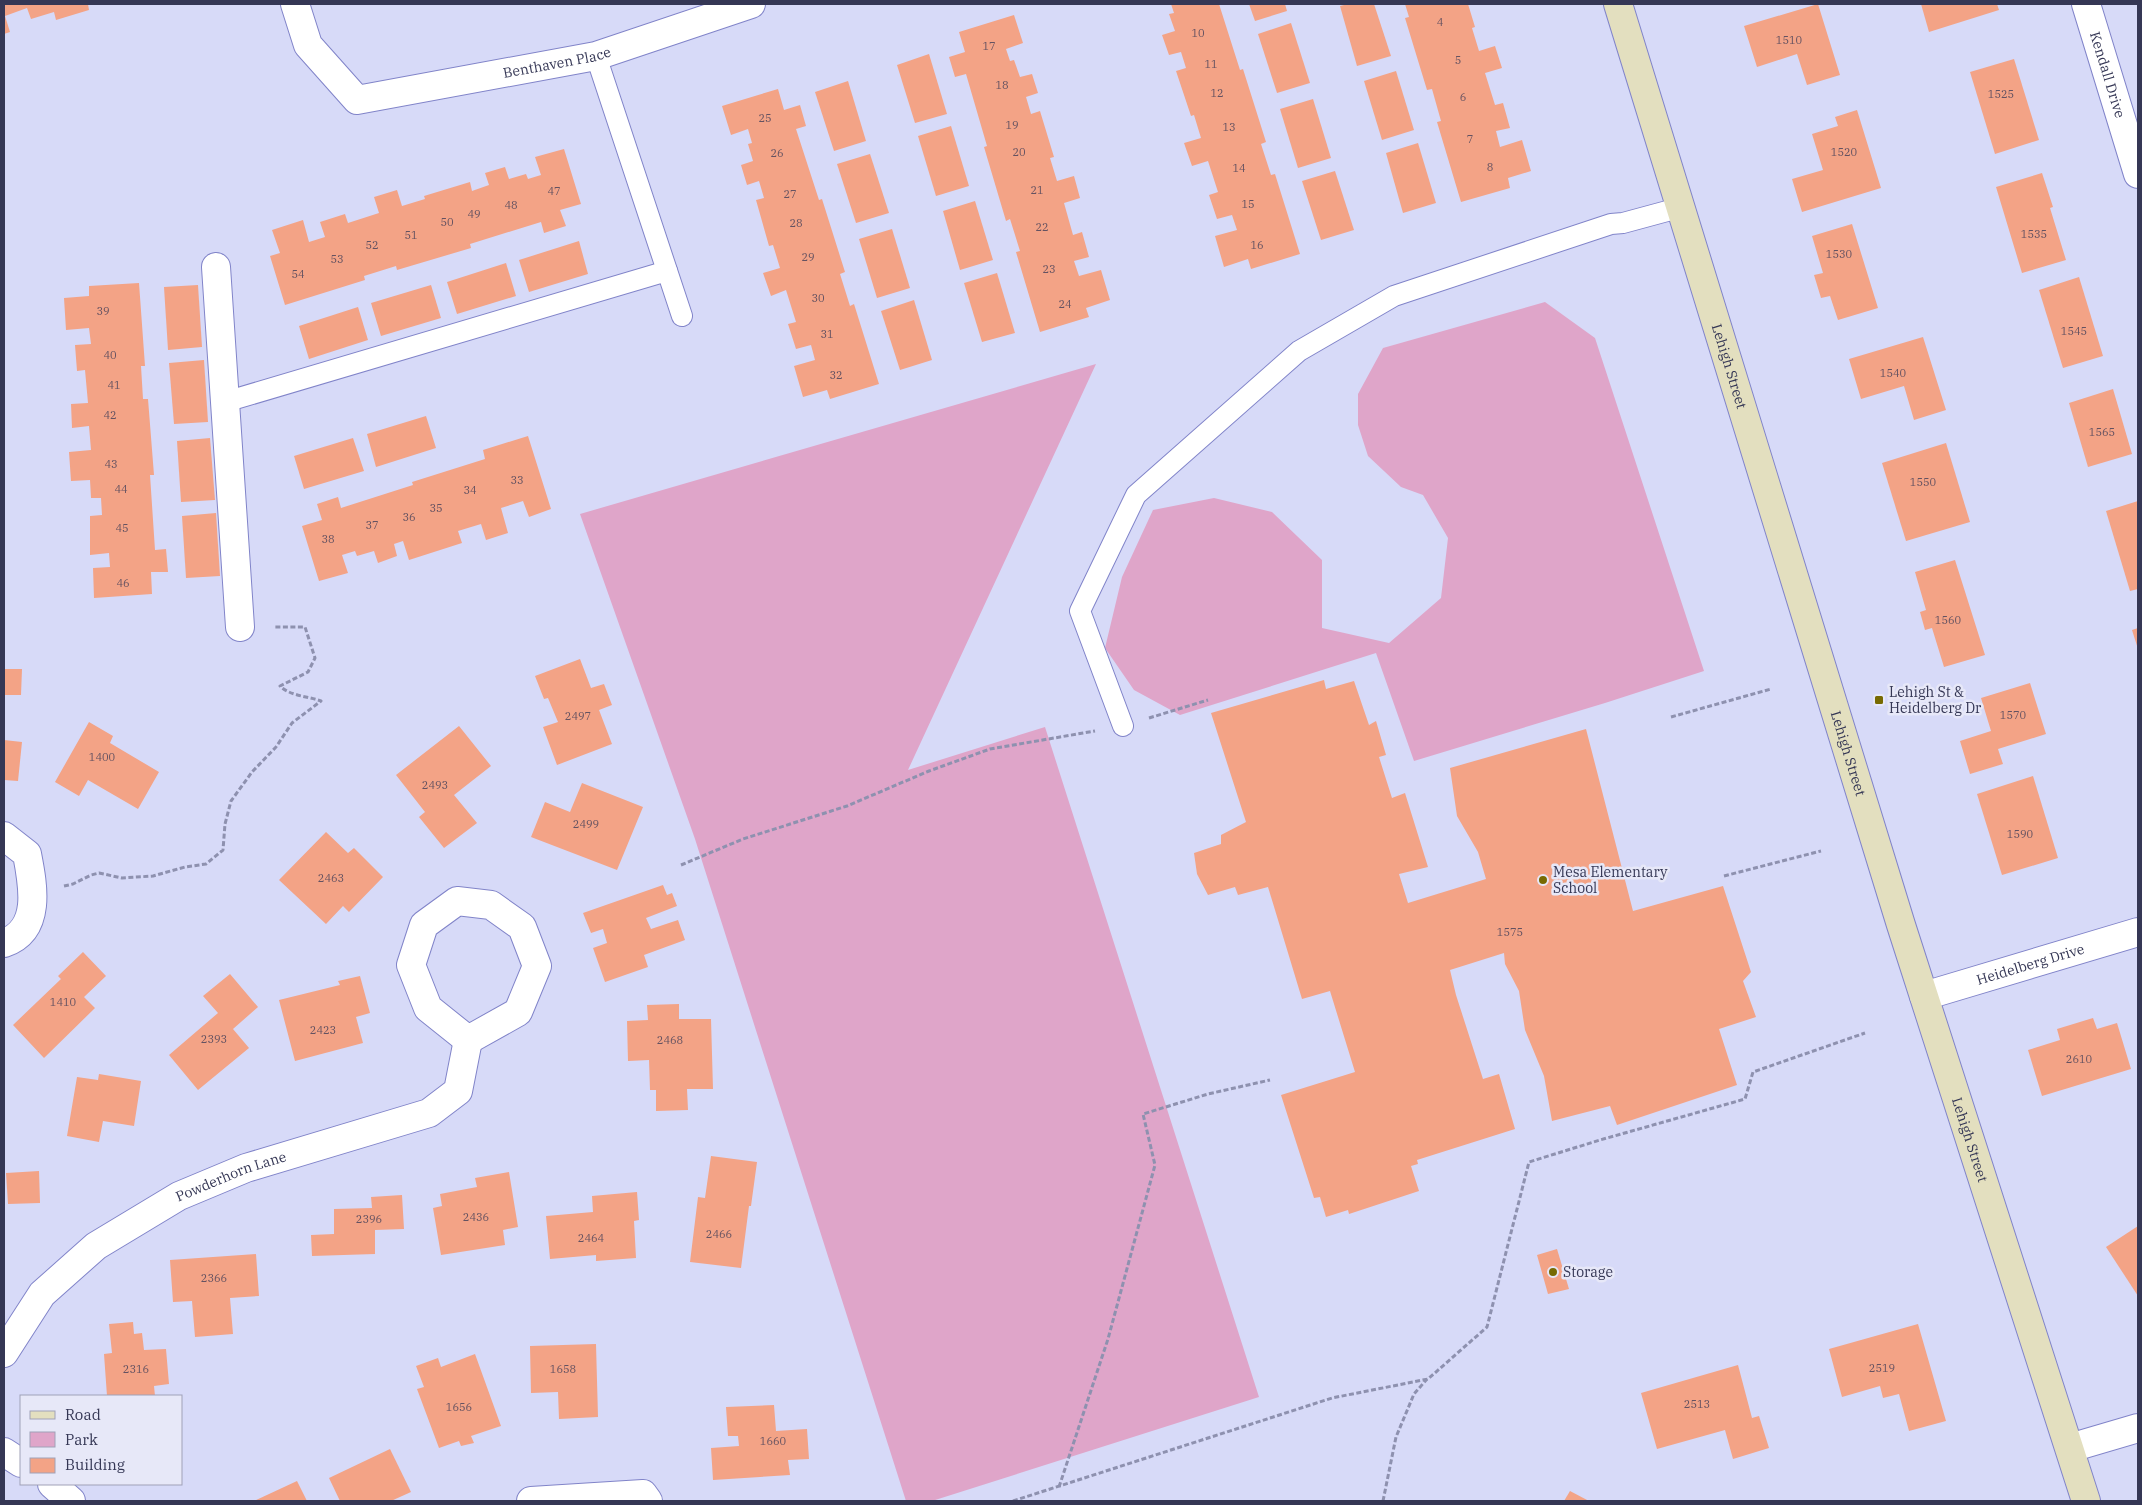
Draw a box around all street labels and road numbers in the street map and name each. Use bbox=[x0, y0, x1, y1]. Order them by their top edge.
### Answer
street label: Kendall Drive bbox=[2086, 29, 2129, 120]
street label: Benthaven Place bbox=[502, 43, 613, 82]
street label: Lehigh Street bbox=[1708, 322, 1751, 411]
street label: Lehigh Street bbox=[1827, 709, 1870, 798]
street label: Heidelberg Drive bbox=[1974, 940, 2086, 989]
street label: Lehigh Street bbox=[1948, 1095, 1992, 1184]
street label: Powderhorn Lane bbox=[173, 1147, 288, 1205]

